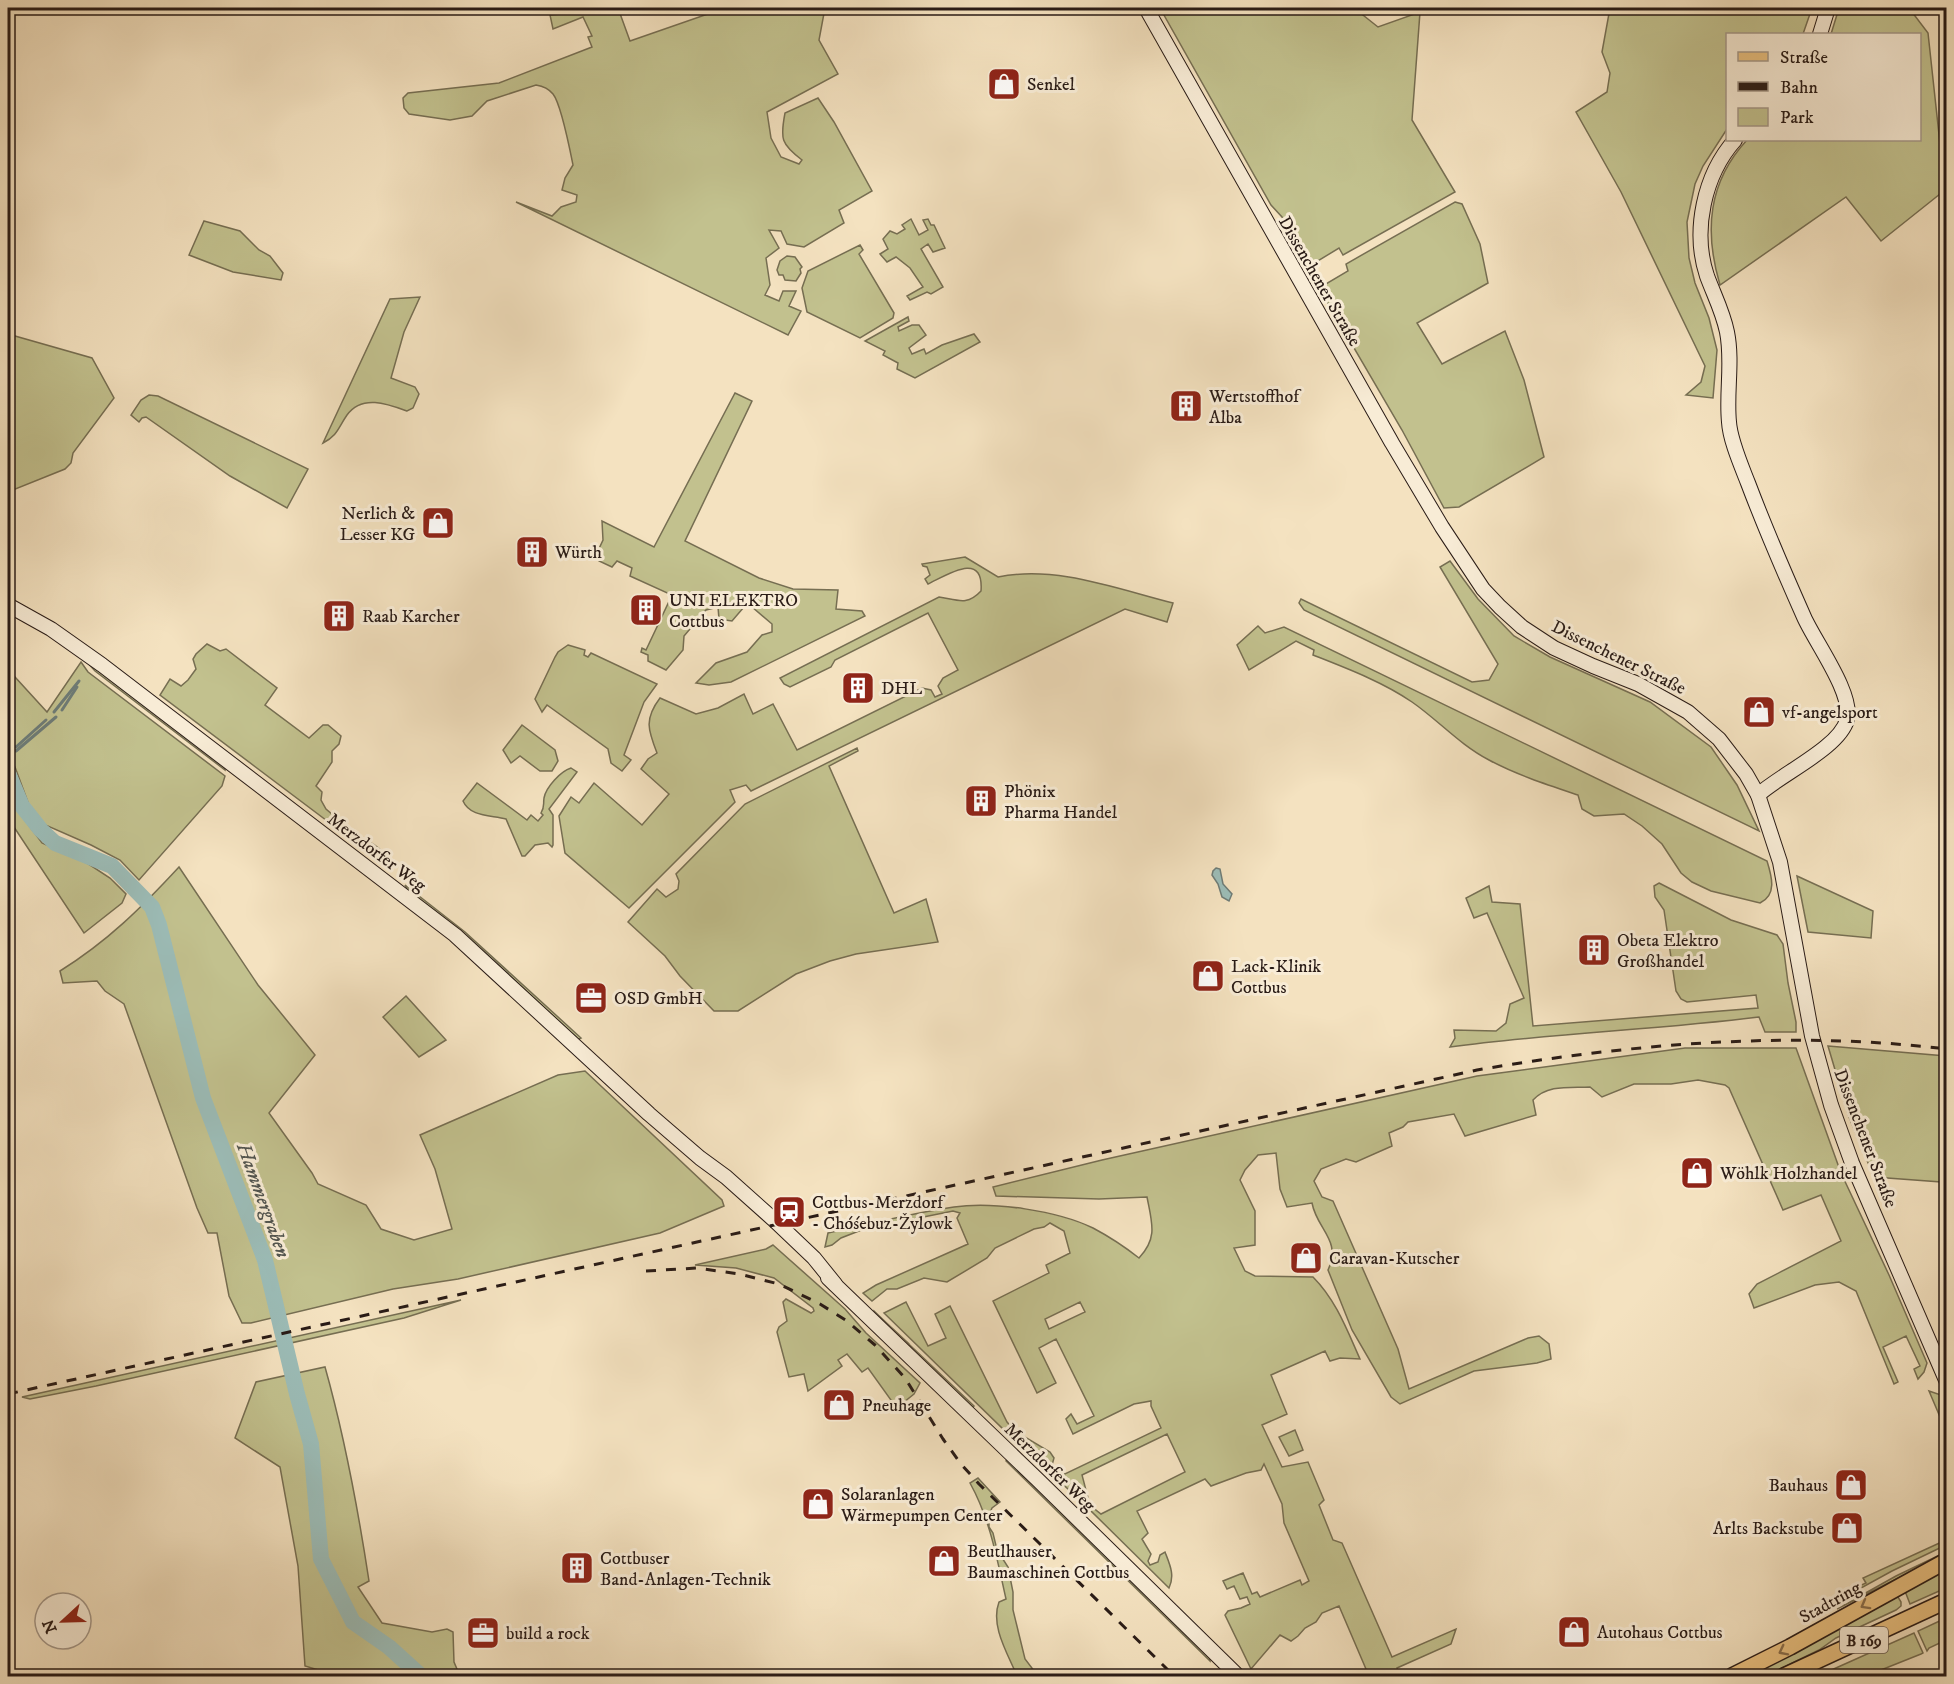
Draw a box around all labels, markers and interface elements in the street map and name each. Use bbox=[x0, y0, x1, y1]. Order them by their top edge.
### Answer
legend bbox=[1726, 33, 1921, 141]
text: Straße bbox=[1780, 47, 1828, 69]
shop icon: Senkel bbox=[986, 66, 1022, 102]
place label: Senkel bbox=[1027, 74, 1076, 96]
text: Bahn bbox=[1780, 77, 1818, 99]
text: Park bbox=[1780, 107, 1814, 129]
street label: Dissenchener Straße bbox=[1273, 212, 1365, 351]
place label: Wertstoffhof Alba bbox=[1208, 386, 1302, 429]
building icon: Wertstoffhof Alba bbox=[1168, 388, 1204, 424]
place label: Nerlich & Lesser KG bbox=[340, 503, 415, 546]
shop icon: Nerlich & Lesser KG bbox=[420, 505, 456, 541]
building icon: Würth bbox=[514, 534, 550, 570]
place label: Würth bbox=[554, 542, 603, 564]
place label: UNI ELEKTRO Cottbus bbox=[669, 590, 798, 633]
building icon: UNI ELEKTRO Cottbus bbox=[628, 592, 664, 628]
building icon: Raab Karcher bbox=[321, 598, 357, 634]
place label: Raab Karcher bbox=[362, 606, 460, 628]
street label: Dissenchener Straße bbox=[1548, 616, 1689, 700]
building icon: DHL bbox=[840, 670, 876, 706]
place label: DHL bbox=[881, 678, 922, 700]
shop icon: vf-angelsport bbox=[1741, 694, 1777, 730]
place label: vf-angelsport bbox=[1781, 702, 1878, 724]
place label: Phönix Pharma Handel bbox=[1004, 781, 1118, 824]
building icon: Phönix Pharma Handel bbox=[963, 783, 999, 819]
street label: Merzdorfer Weg bbox=[323, 808, 430, 897]
place label: Obeta Elektro Großhandel bbox=[1617, 930, 1719, 973]
building icon: Obeta Elektro Großhandel bbox=[1576, 932, 1612, 968]
place label: Lack-Klinik Cottbus bbox=[1231, 956, 1321, 999]
shop icon: Lack-Klinik Cottbus bbox=[1190, 958, 1226, 994]
office icon: OSD GmbH bbox=[573, 980, 609, 1016]
place label: OSD GmbH bbox=[614, 988, 703, 1010]
street label: Dissenchener Straße bbox=[1829, 1066, 1902, 1211]
water label: Hammergraben bbox=[230, 1139, 295, 1262]
shop icon: Wöhlk Holzhandel bbox=[1679, 1155, 1715, 1191]
place label: Wöhlk Holzhandel bbox=[1719, 1163, 1858, 1185]
place label: Cottbus-Merzdorf - Chóśebuz-Žylowk bbox=[812, 1192, 953, 1235]
station icon: Cottbus-Merzdorf - Chóśebuz-Žylowk bbox=[771, 1194, 807, 1230]
shop icon: Caravan-Kutscher bbox=[1288, 1240, 1324, 1276]
place label: Caravan-Kutscher bbox=[1329, 1248, 1460, 1270]
shop icon: Pneuhage bbox=[821, 1387, 857, 1423]
place label: Pneuhage bbox=[862, 1395, 931, 1417]
street label: Merzdorfer Weg bbox=[999, 1419, 1100, 1517]
shop icon: Bauhaus bbox=[1833, 1467, 1869, 1503]
place label: Bauhaus bbox=[1768, 1475, 1828, 1497]
place label: Solaranlagen Wärmepumpen Center bbox=[840, 1484, 1003, 1527]
shop icon: Solaranlagen Wärmepumpen Center bbox=[800, 1486, 836, 1522]
shop icon: Arlts Backstube bbox=[1829, 1510, 1865, 1546]
place label: Arlts Backstube bbox=[1713, 1518, 1824, 1540]
place label: Beutlhauser Baumaschinen Cottbus bbox=[967, 1541, 1129, 1584]
shop icon: Beutlhauser Baumaschinen Cottbus bbox=[926, 1543, 962, 1579]
place label: Cottbuser Band-Anlagen-Technik bbox=[600, 1548, 771, 1591]
building icon: Cottbuser Band-Anlagen-Technik bbox=[559, 1550, 595, 1586]
street label: Stadtring bbox=[1796, 1577, 1865, 1629]
north arrow bbox=[33, 1591, 93, 1651]
one-way arrow bbox=[1861, 1598, 1871, 1609]
shop icon: Autohaus Cottbus bbox=[1556, 1614, 1592, 1650]
office icon: build a rock bbox=[465, 1615, 501, 1651]
text: N bbox=[38, 1616, 62, 1636]
place label: Autohaus Cottbus bbox=[1597, 1622, 1723, 1644]
place label: build a rock bbox=[506, 1623, 590, 1645]
road number: B 169 bbox=[1840, 1627, 1888, 1653]
one-way arrow bbox=[1778, 1644, 1789, 1655]

